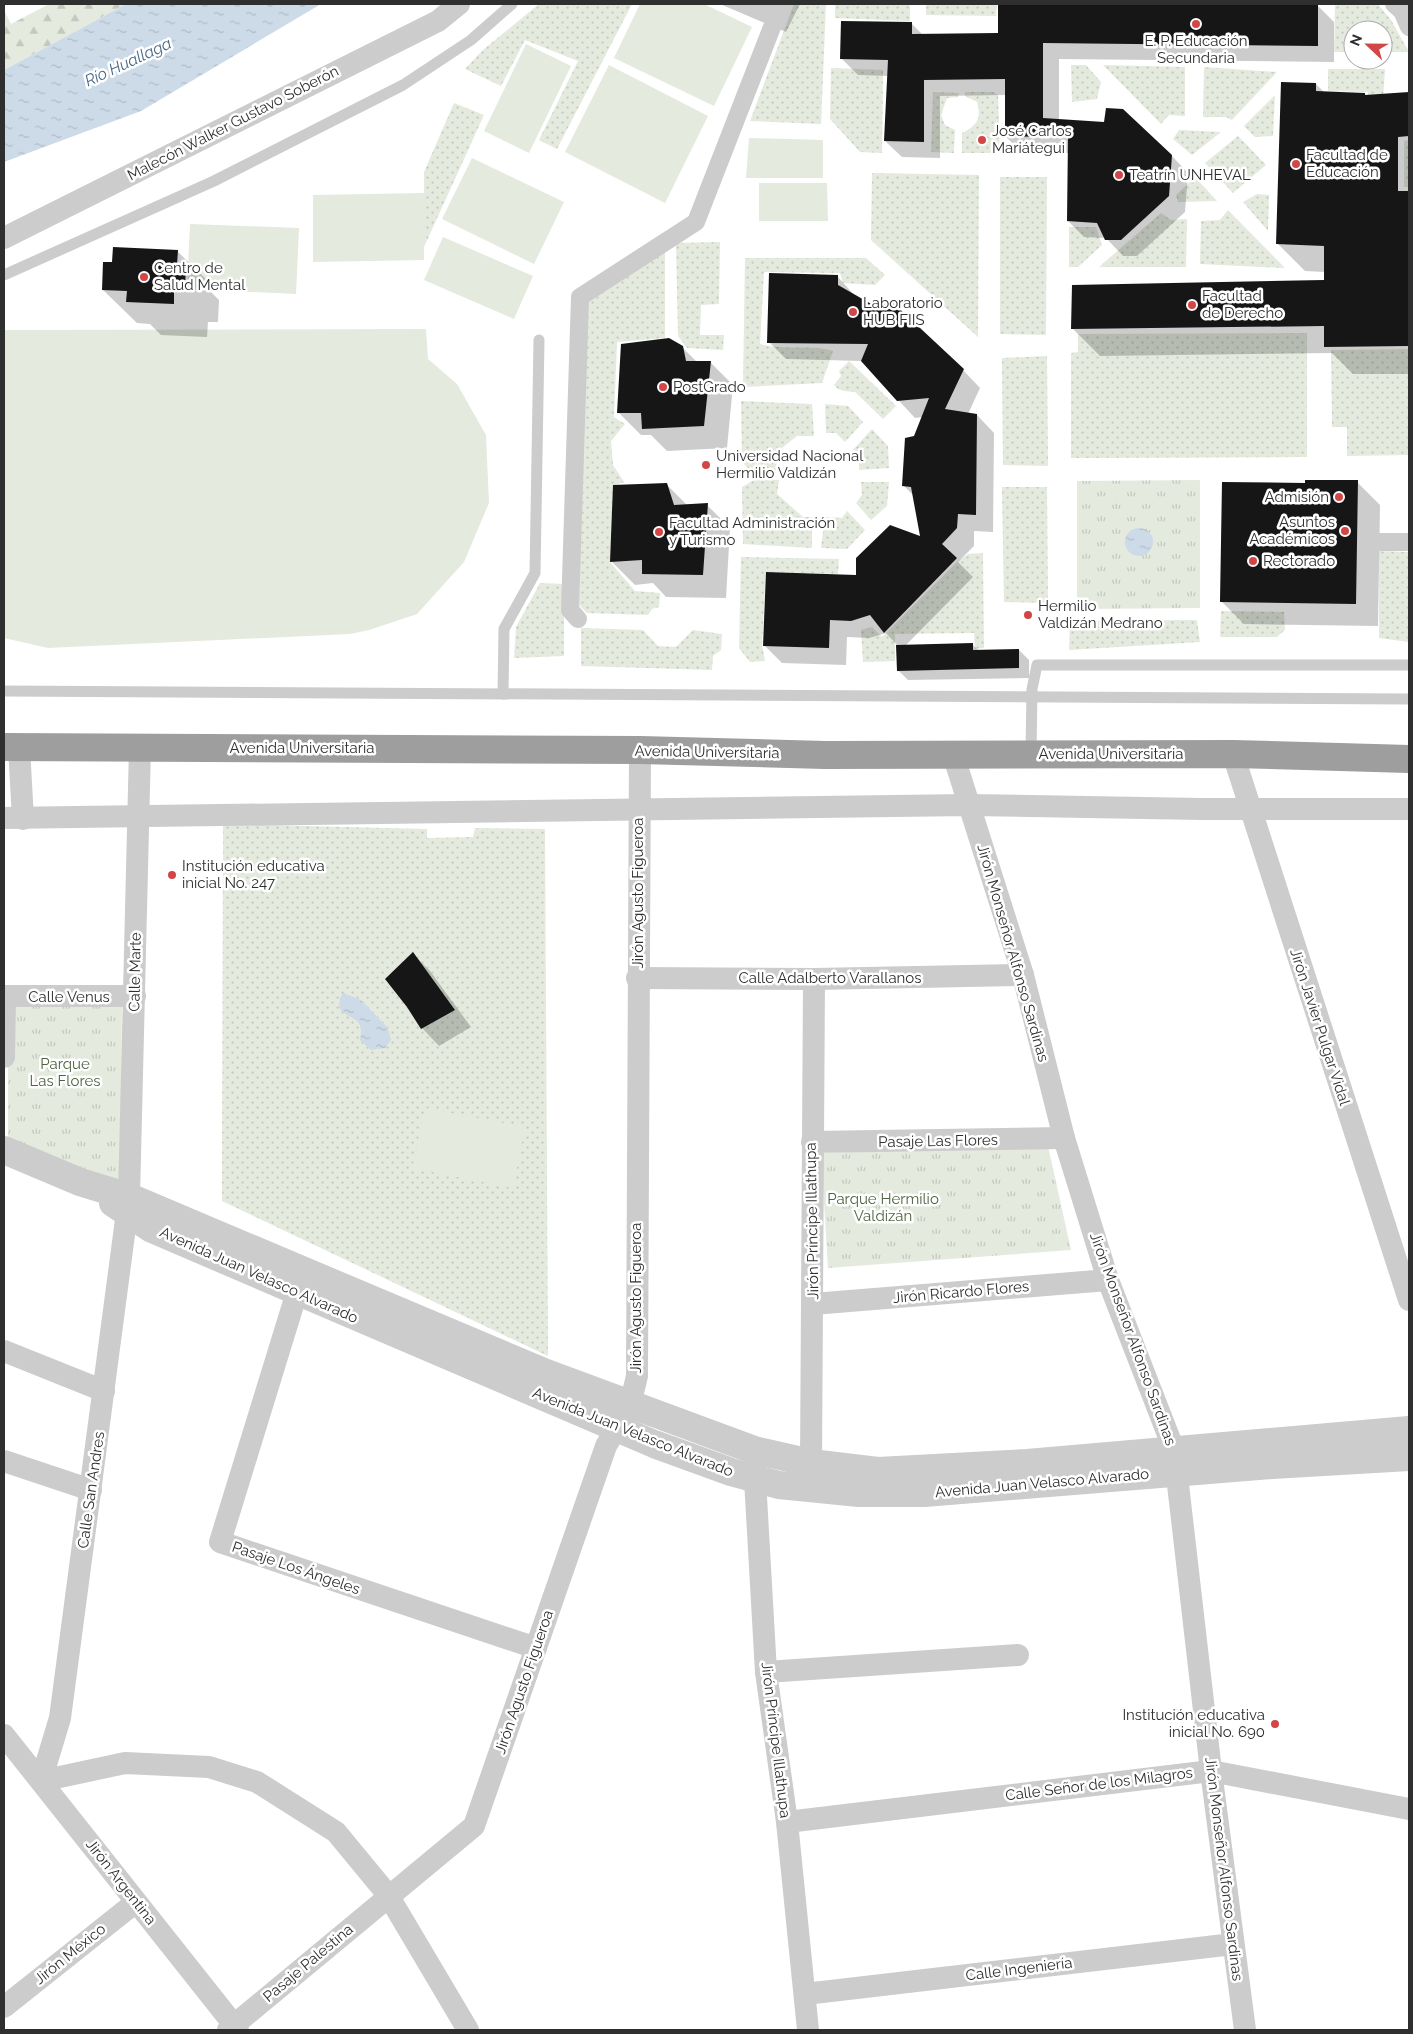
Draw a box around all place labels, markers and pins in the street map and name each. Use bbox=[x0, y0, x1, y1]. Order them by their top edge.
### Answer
marker: E. P. Educación Secundaria bbox=[1190, 18, 1202, 30]
place label: E. P. Educación Secundaria bbox=[1144, 32, 1248, 67]
place label: José Carlos Mariátegui bbox=[992, 122, 1072, 157]
marker: José Carlos Mariátegui bbox=[976, 134, 988, 146]
place label: Facultad de Educación bbox=[1306, 146, 1388, 181]
marker: Facultad de Educación bbox=[1290, 158, 1302, 170]
place label: Teatrín UNHEVAL bbox=[1129, 166, 1251, 184]
marker: Teatrín UNHEVAL bbox=[1113, 169, 1125, 181]
place label: Centro de Salud Mental bbox=[154, 259, 246, 294]
marker: Centro de Salud Mental bbox=[138, 271, 150, 283]
place label: Facultad de Derecho bbox=[1202, 287, 1283, 322]
place label: Laboratorio HUB FIIS bbox=[863, 294, 943, 329]
marker: Facultad de Derecho bbox=[1186, 299, 1198, 311]
marker: Laboratorio HUB FIIS bbox=[847, 306, 859, 318]
place label: PostGrado bbox=[673, 378, 746, 396]
marker: PostGrado bbox=[657, 381, 669, 393]
place label: Universidad Nacional Hermilio Valdizán bbox=[716, 447, 864, 482]
marker: Universidad Nacional Hermilio Valdizán bbox=[700, 459, 712, 471]
place label: Admisión bbox=[1265, 488, 1329, 506]
marker: Admisión bbox=[1333, 491, 1345, 503]
place label: Asuntos Académicos bbox=[1249, 513, 1335, 548]
place label: Facultad Administración y Turismo bbox=[669, 514, 835, 549]
marker: Asuntos Académicos bbox=[1339, 525, 1351, 537]
marker: Facultad Administración y Turismo bbox=[653, 526, 665, 538]
place label: Rectorado bbox=[1263, 552, 1335, 570]
marker: Rectorado bbox=[1247, 555, 1259, 567]
place label: Hermilio Valdizán Medrano bbox=[1038, 597, 1163, 632]
marker: Hermilio Valdizán Medrano bbox=[1022, 609, 1034, 621]
place label: Institución educativa inicial No. 247 bbox=[182, 857, 325, 892]
marker: Institución educativa inicial No. 247 bbox=[166, 869, 178, 881]
place label: Institución educativa inicial No. 690 bbox=[1122, 1706, 1265, 1741]
marker: Institución educativa inicial No. 690 bbox=[1269, 1718, 1281, 1730]

